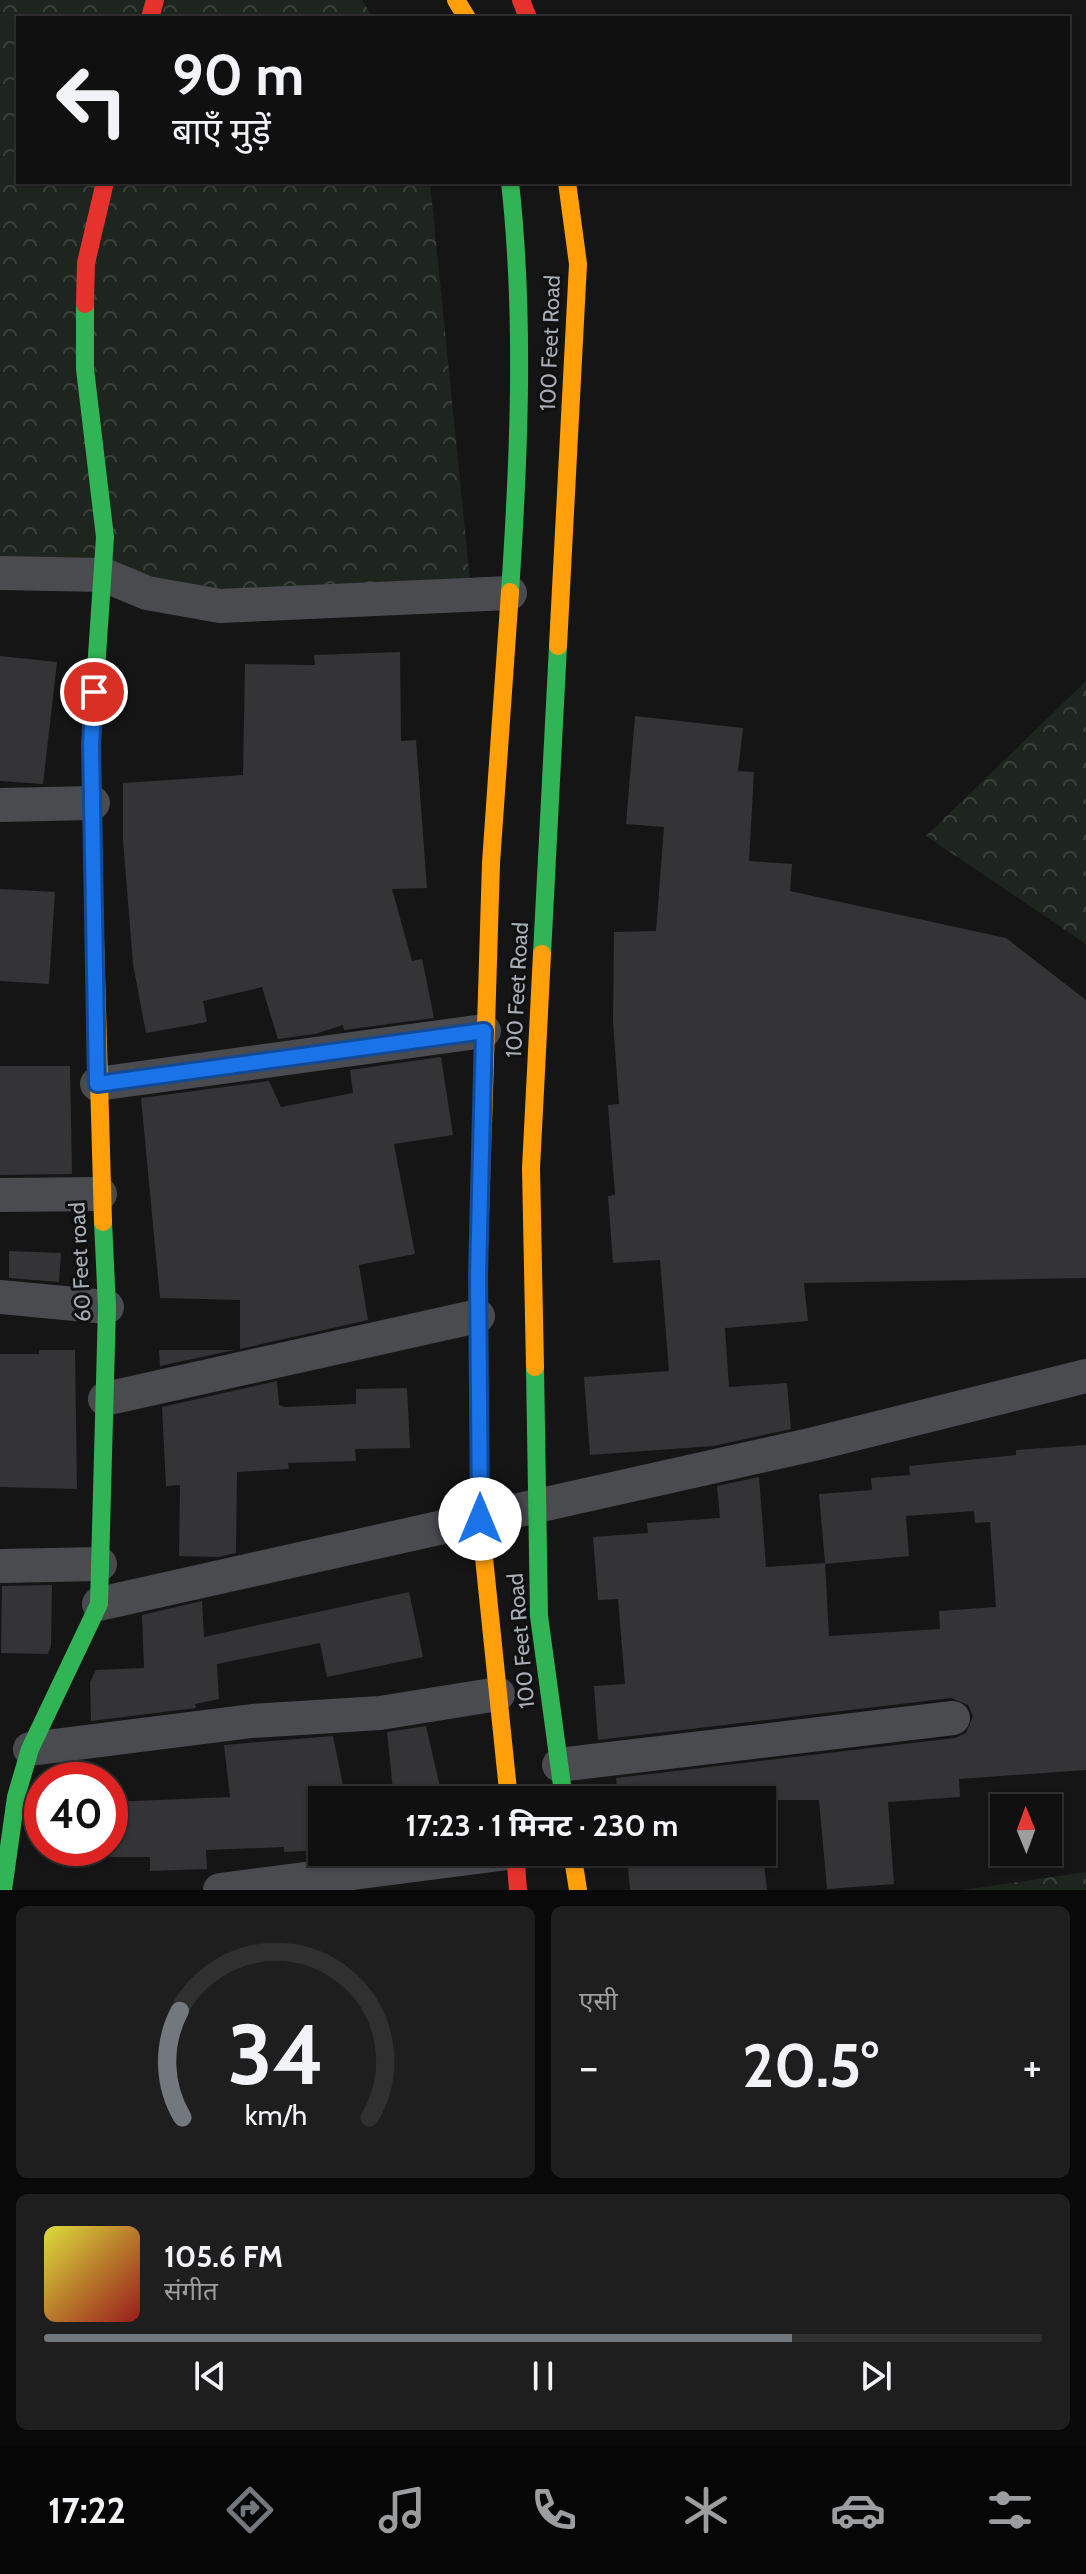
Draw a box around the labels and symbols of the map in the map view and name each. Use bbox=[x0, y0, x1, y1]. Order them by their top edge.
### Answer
street label: 100 Feet Road bbox=[534, 275, 566, 411]
pin bbox=[60, 658, 128, 726]
street label: 100 Feet Road bbox=[500, 921, 534, 1059]
street label: 60 Feet road bbox=[63, 1201, 97, 1323]
position arrow bbox=[438, 1477, 522, 1561]
street label: 100 Feet Road bbox=[502, 1572, 540, 1710]
speed limit sign: 40 bbox=[24, 1762, 128, 1866]
north arrow bbox=[990, 1794, 1062, 1866]

